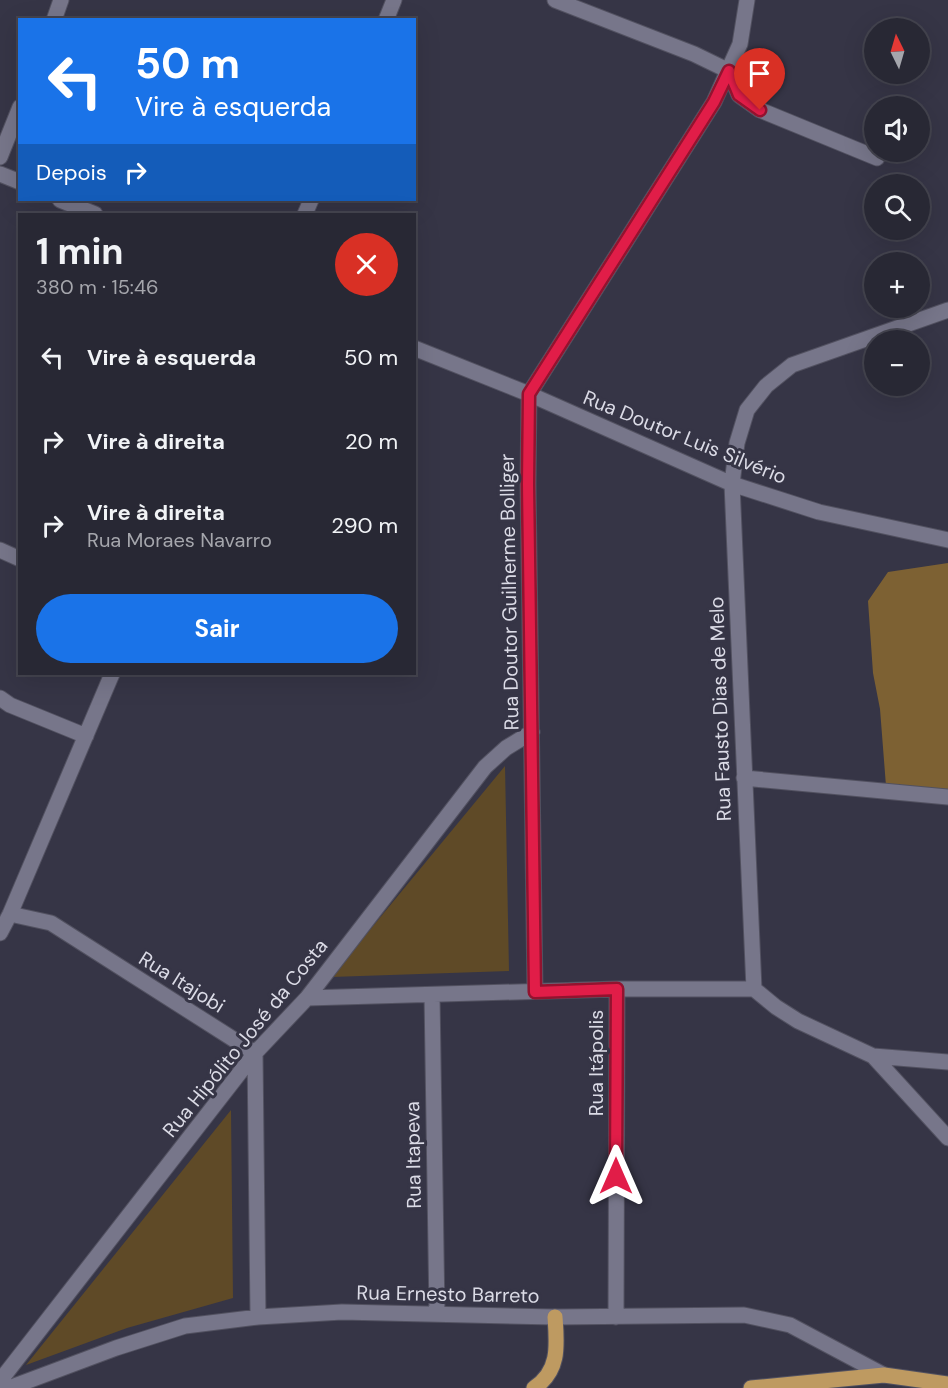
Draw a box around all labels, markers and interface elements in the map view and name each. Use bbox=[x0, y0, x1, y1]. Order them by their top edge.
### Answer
north arrow bbox=[864, 18, 930, 84]
map controls bbox=[864, 18, 930, 396]
text: 50 m bbox=[135, 36, 240, 91]
icon: left bbox=[36, 42, 114, 120]
pin bbox=[734, 48, 785, 110]
icon: arrive bbox=[743, 57, 776, 90]
text: Vire à esquerda bbox=[135, 89, 331, 124]
button: sound bbox=[864, 96, 930, 162]
icon: right bbox=[119, 156, 152, 189]
text: Depois bbox=[36, 158, 107, 187]
button: search bbox=[864, 174, 930, 240]
text: 1 min bbox=[36, 228, 124, 275]
button: close bbox=[335, 233, 398, 296]
button: + bbox=[864, 252, 930, 318]
text: 380 m · 15:46 bbox=[36, 274, 159, 300]
button: − bbox=[864, 330, 930, 396]
icon: left bbox=[36, 341, 69, 374]
text: Vire à esquerda bbox=[87, 343, 256, 372]
text: 50 m bbox=[344, 343, 398, 372]
street label: Rua Doutor Luis Silvério bbox=[579, 384, 791, 490]
icon: right bbox=[36, 425, 69, 458]
text: Vire à direita bbox=[87, 427, 225, 456]
text: 20 m bbox=[345, 427, 398, 456]
street label: Rua Doutor Guilherme Bolliger bbox=[494, 454, 524, 730]
text: Vire à direita bbox=[87, 498, 225, 527]
icon: right bbox=[36, 509, 69, 542]
text: 290 m bbox=[331, 511, 398, 540]
text: Rua Moraes Navarro bbox=[87, 527, 272, 553]
button: Sair bbox=[36, 594, 398, 663]
street label: Rua Fausto Dias de Melo bbox=[703, 596, 737, 822]
street label: Rua Hipólito José da Costa bbox=[157, 933, 333, 1143]
street label: Rua Itajobi bbox=[134, 945, 230, 1019]
street label: Rua Itápolis bbox=[583, 1010, 609, 1116]
street label: Rua Itapeva bbox=[399, 1101, 427, 1209]
position arrow bbox=[584, 1144, 648, 1208]
street label: Rua Ernesto Barreto bbox=[356, 1279, 540, 1309]

